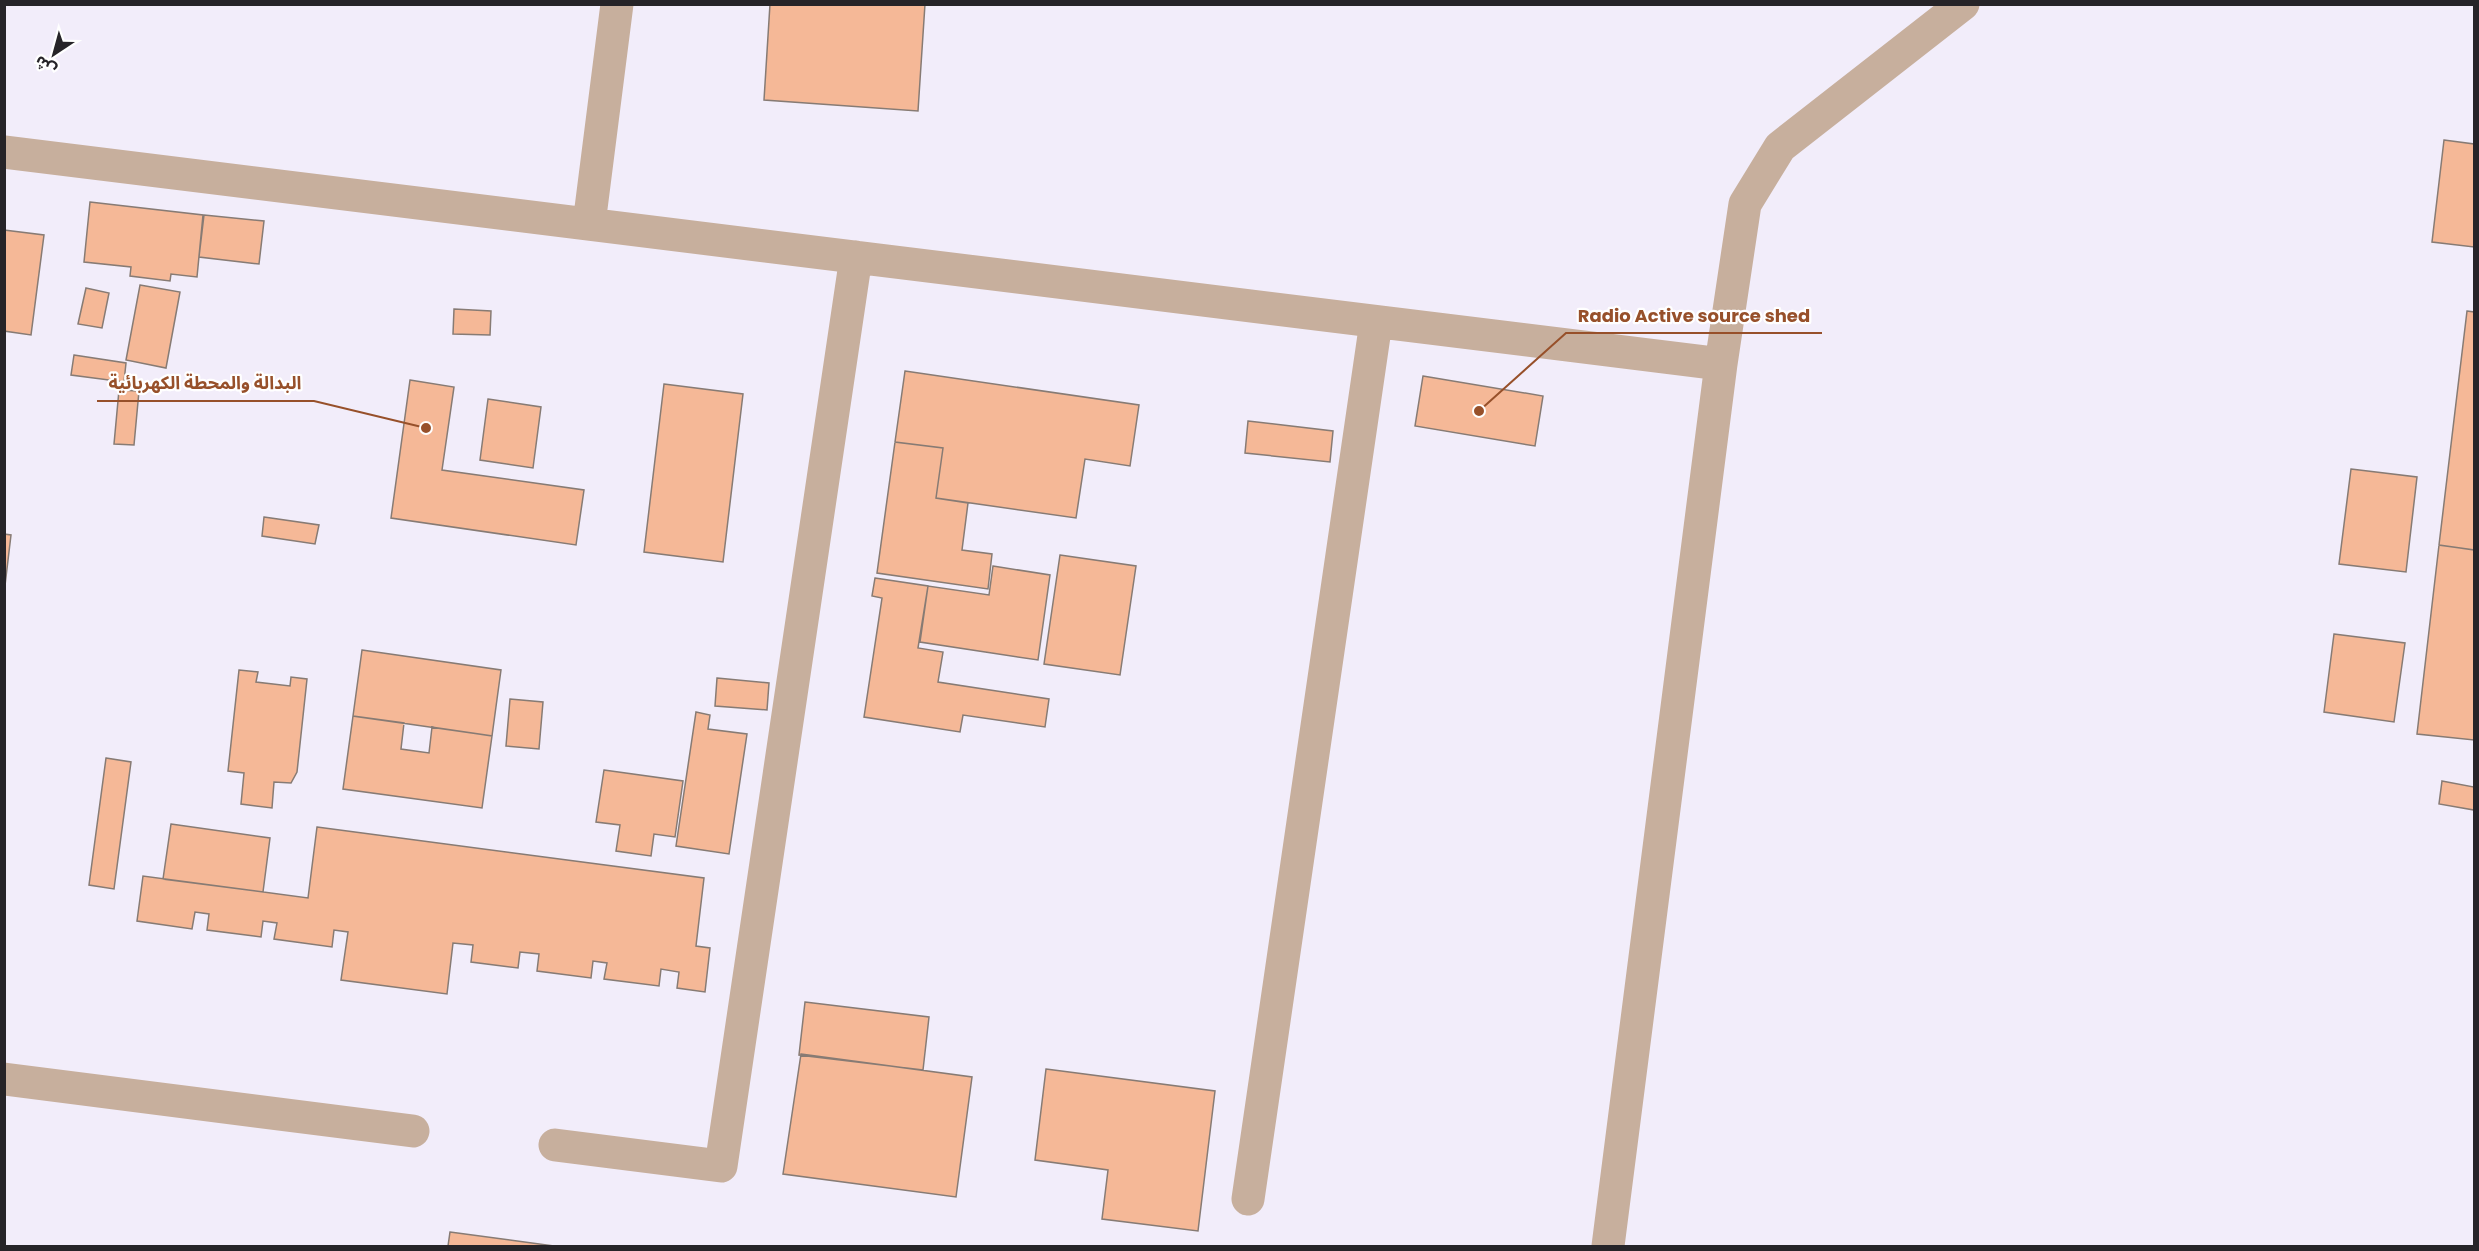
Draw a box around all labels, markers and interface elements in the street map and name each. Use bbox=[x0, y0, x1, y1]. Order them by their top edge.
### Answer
north arrow bbox=[24, 24, 84, 84]
text: ش bbox=[30, 50, 61, 81]
callout: Radio Active source shed bbox=[1566, 297, 1822, 333]
text: Radio Active source shed bbox=[1578, 303, 1810, 328]
callout: البدالة والمحطة الكهربائية bbox=[97, 365, 314, 401]
text: البدالة والمحطة الكهربائية bbox=[108, 370, 302, 395]

